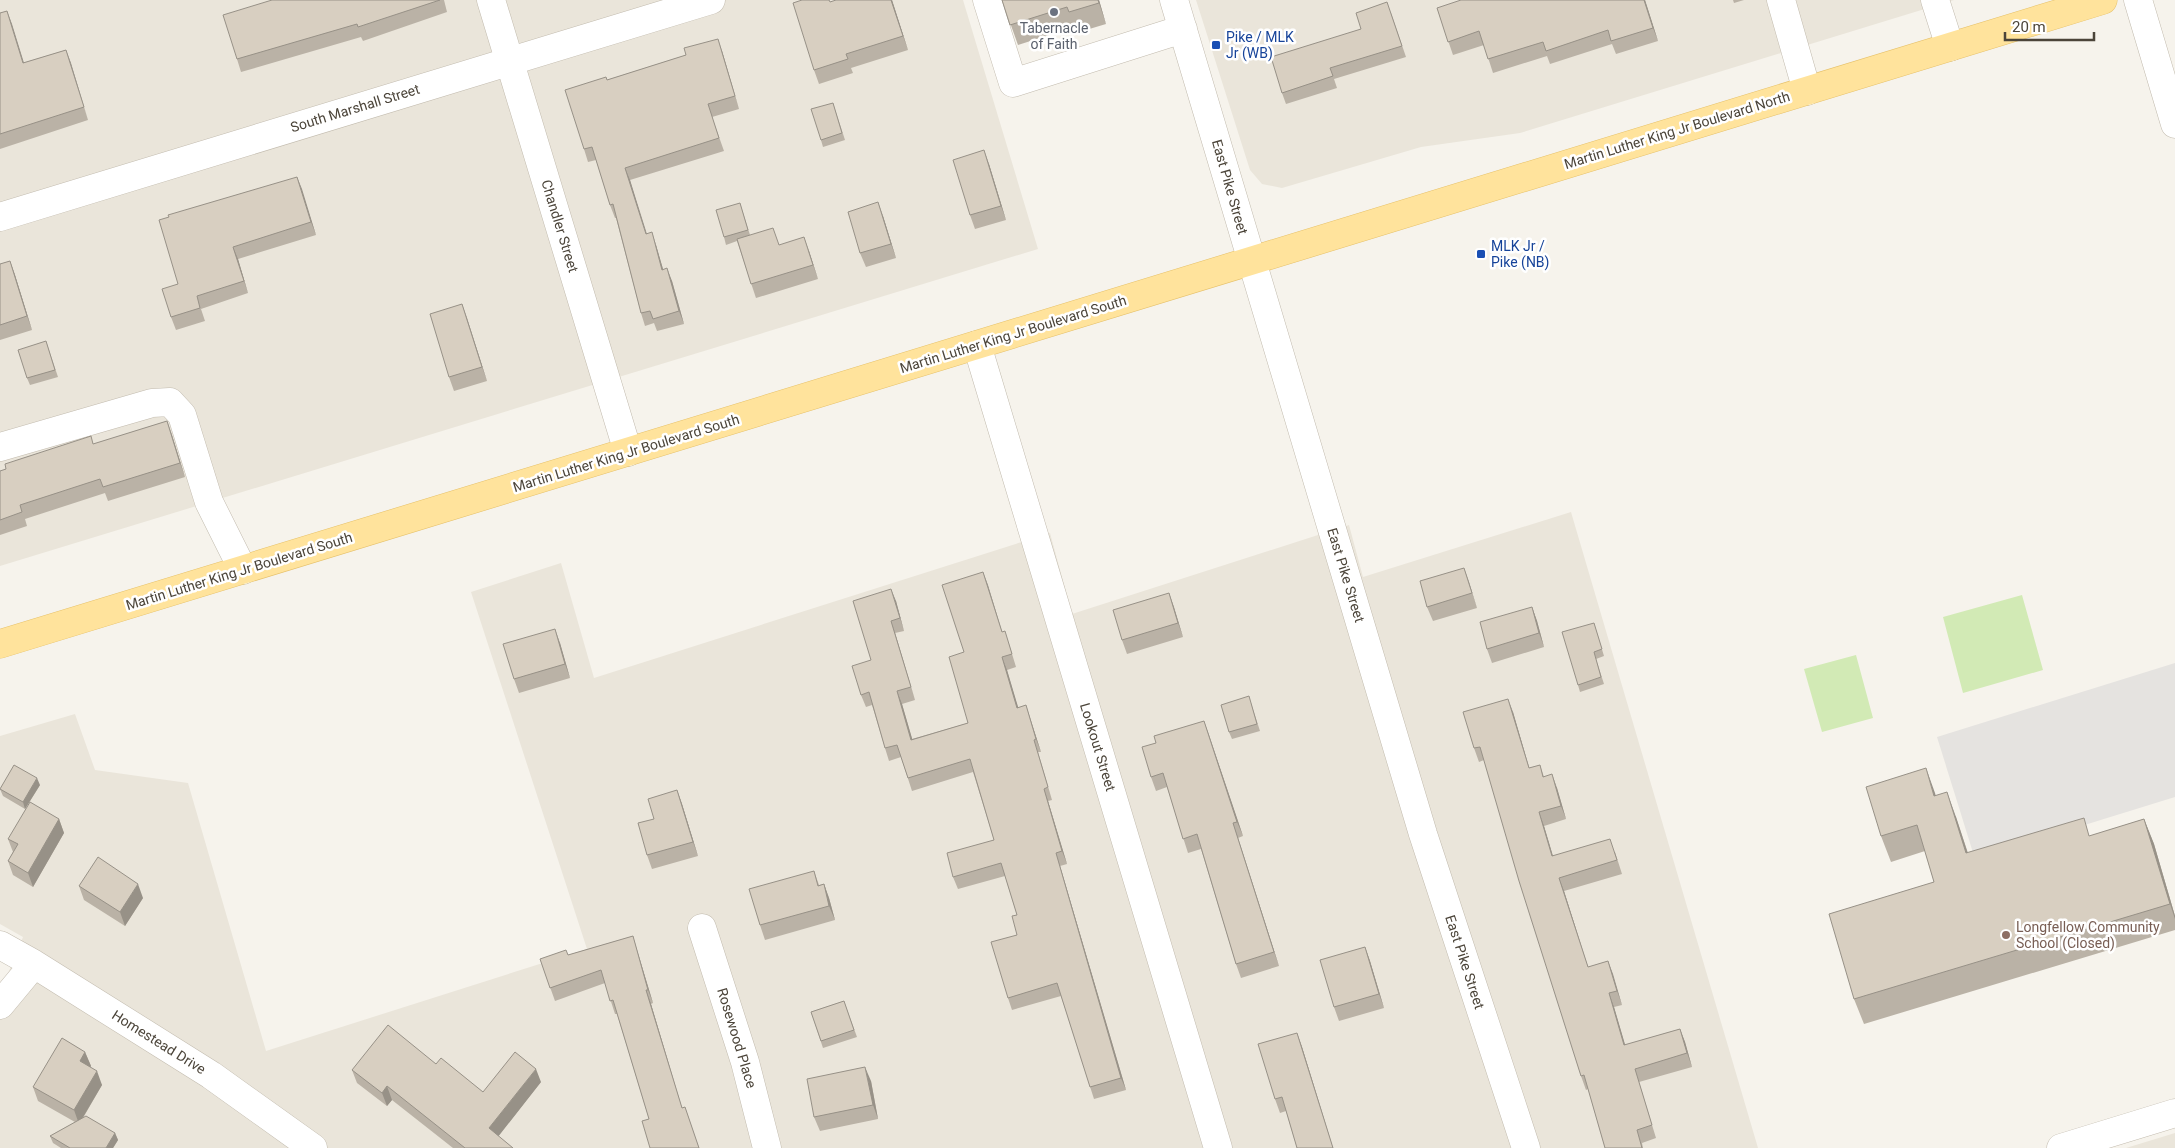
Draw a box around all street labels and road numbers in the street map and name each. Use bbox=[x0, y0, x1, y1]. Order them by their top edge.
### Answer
street label: South Marshall Street bbox=[289, 81, 422, 135]
street label: Martin Luther King Jr Boulevard North bbox=[1562, 88, 1792, 172]
street label: East Pike Street bbox=[1209, 138, 1251, 237]
street label: Chandler Street bbox=[538, 178, 582, 275]
street label: Martin Luther King Jr Boulevard South bbox=[898, 292, 1128, 376]
street label: Martin Luther King Jr Boulevard South bbox=[511, 411, 741, 495]
street label: East Pike Street bbox=[1324, 526, 1368, 625]
street label: Martin Luther King Jr Boulevard South bbox=[124, 529, 354, 613]
street label: Lookout Street bbox=[1077, 701, 1119, 793]
street label: East Pike Street bbox=[1442, 913, 1488, 1011]
street label: Rosewood Place bbox=[714, 986, 760, 1090]
street label: Homestead Drive bbox=[109, 1007, 209, 1077]

